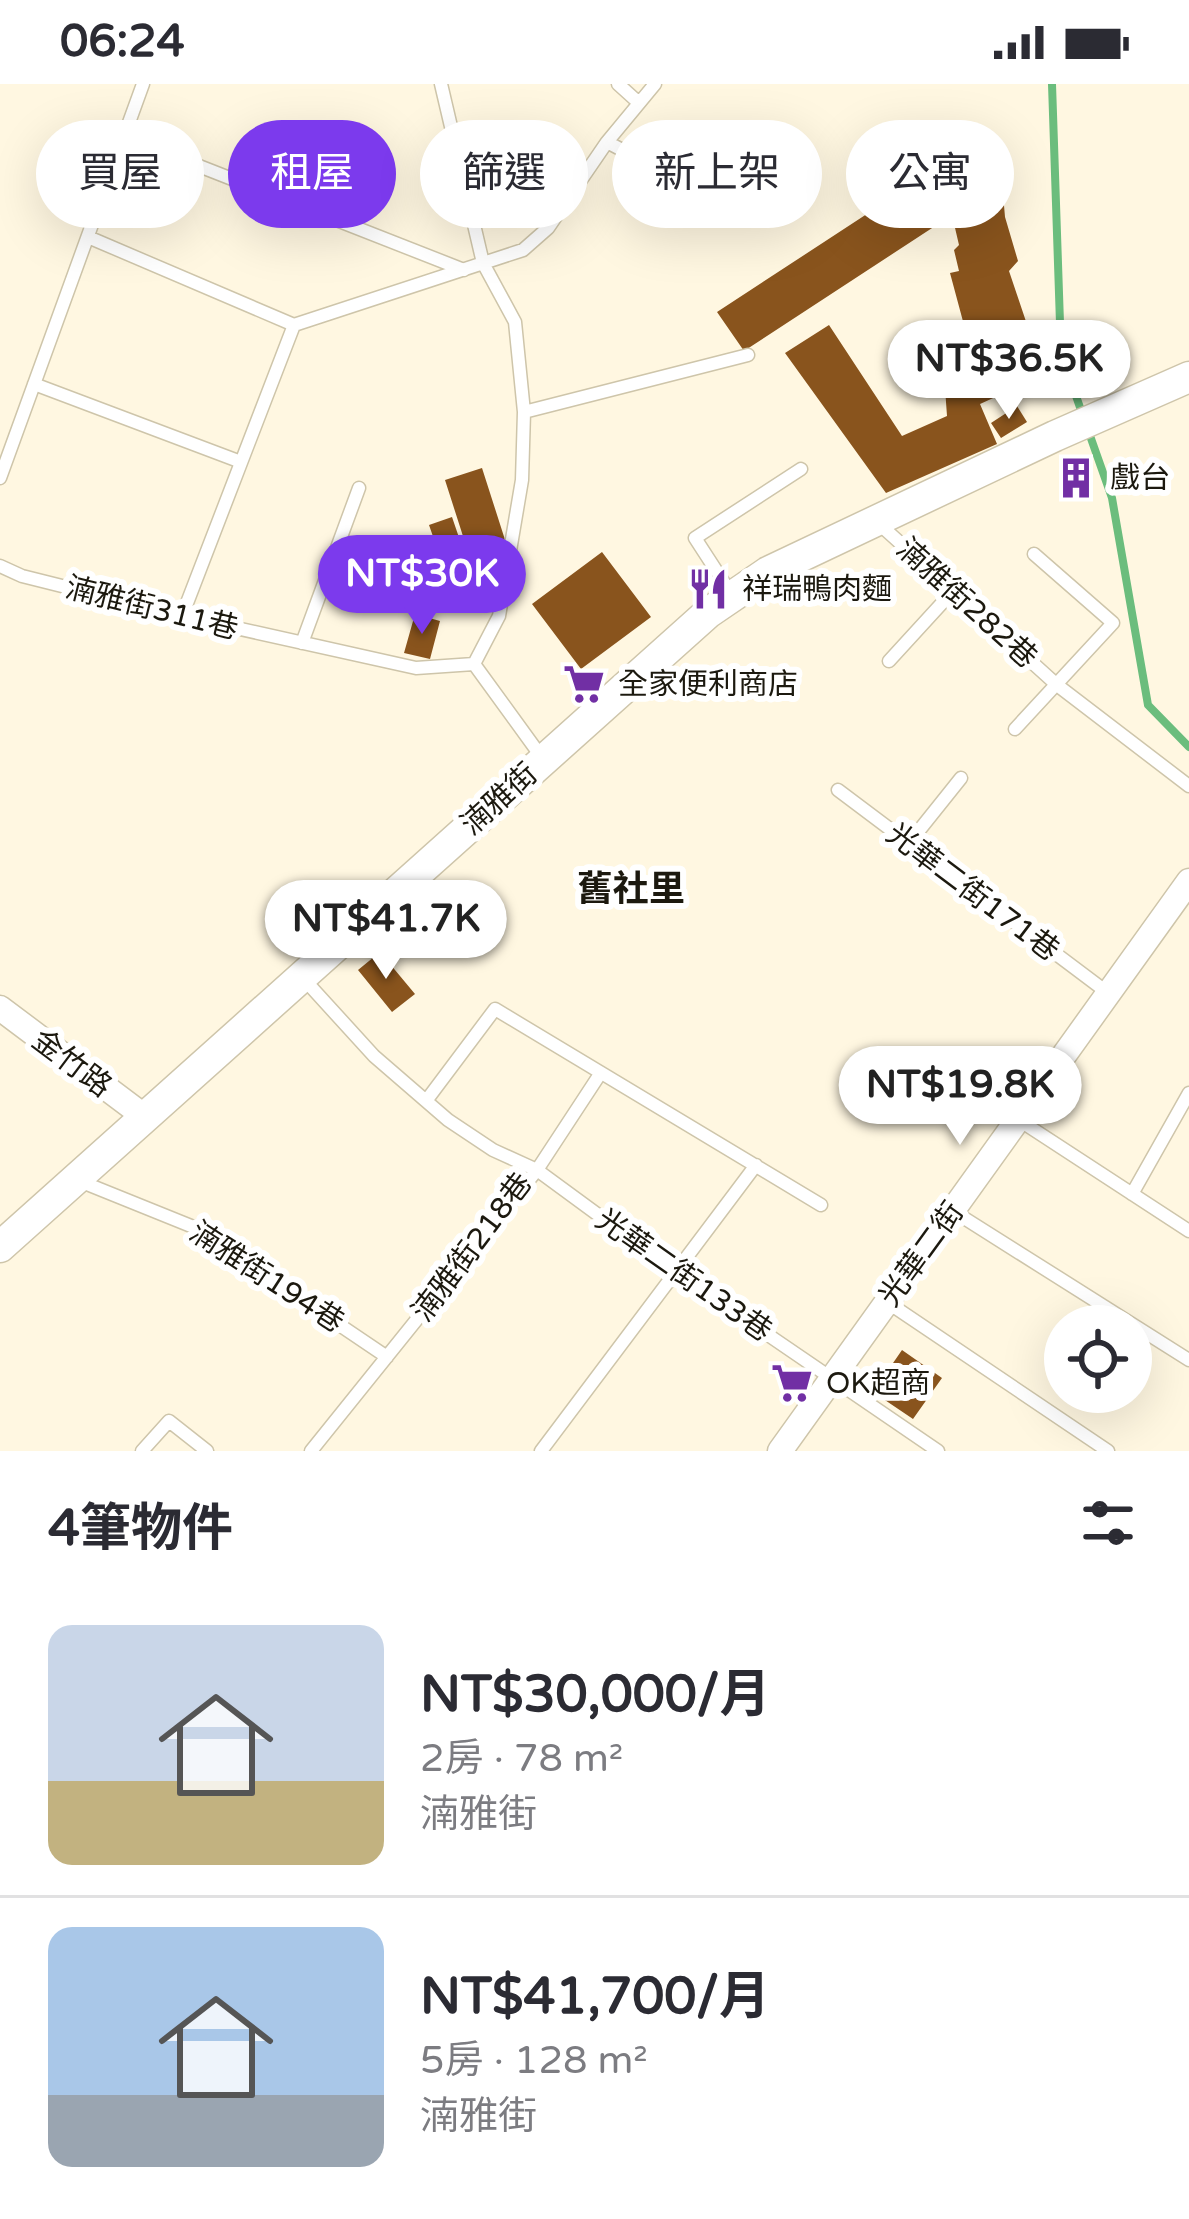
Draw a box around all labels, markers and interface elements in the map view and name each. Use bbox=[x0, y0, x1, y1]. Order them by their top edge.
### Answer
text: 06:24 bbox=[60, 15, 185, 69]
chip: 買屋 bbox=[36, 120, 204, 228]
chip: 租屋 bbox=[228, 120, 396, 228]
chip: 篩選 bbox=[420, 120, 588, 228]
chip: 新上架 bbox=[612, 120, 822, 228]
chip: 公寓 bbox=[846, 120, 1014, 228]
pin: NT$36.5K bbox=[885, 320, 1133, 422]
text: NT$36.5K bbox=[915, 335, 1103, 382]
building icon: 戲台 bbox=[1053, 455, 1099, 501]
place label: 戲台 bbox=[1110, 460, 1170, 497]
street label: 湳雅街282巷 bbox=[889, 531, 1045, 676]
pin: NT$30K bbox=[324, 535, 520, 637]
text: NT$30K bbox=[345, 550, 499, 597]
restaurant icon: 祥瑞鴨肉麵 bbox=[685, 566, 731, 612]
street label: 湳雅街311巷 bbox=[62, 569, 242, 648]
place label: 祥瑞鴨肉麵 bbox=[742, 571, 892, 608]
supermarket icon: 全家便利商店 bbox=[561, 661, 607, 707]
place label: 全家便利商店 bbox=[618, 666, 798, 703]
street label: 湳雅街 bbox=[454, 756, 545, 843]
street label: 光華二街171巷 bbox=[879, 815, 1066, 969]
district label: 舊社里 bbox=[577, 868, 685, 911]
pin: NT$41.7K bbox=[262, 880, 510, 982]
text: NT$41.7K bbox=[292, 895, 480, 942]
street label: 金竹路 bbox=[25, 1022, 119, 1105]
pin: NT$19.8K bbox=[836, 1046, 1084, 1148]
text: NT$19.8K bbox=[866, 1061, 1054, 1108]
street label: 湳雅街218巷 bbox=[405, 1166, 540, 1329]
street label: 光華二街 bbox=[871, 1195, 972, 1314]
street label: 光華二街133巷 bbox=[589, 1201, 779, 1350]
street label: 湳雅街194巷 bbox=[183, 1214, 351, 1341]
map controls bbox=[1044, 1305, 1152, 1413]
button: locate bbox=[1044, 1305, 1152, 1413]
supermarket icon: OK超商 bbox=[769, 1360, 815, 1406]
place label: OK超商 bbox=[826, 1365, 930, 1402]
icon: filters bbox=[1075, 1490, 1141, 1556]
text: 4筆物件 bbox=[48, 1498, 233, 1560]
text: NT$30,000/月 bbox=[420, 1664, 770, 1726]
icon: home bbox=[144, 1673, 288, 1817]
text: 2房 · 78 m² bbox=[420, 1735, 623, 1782]
text: 湳雅街 bbox=[420, 1791, 537, 1838]
text: NT$41,700/月 bbox=[420, 1966, 770, 2028]
icon: home bbox=[144, 1975, 288, 2119]
text: 5房 · 128 m² bbox=[420, 2037, 648, 2084]
text: 湳雅街 bbox=[420, 2093, 537, 2140]

